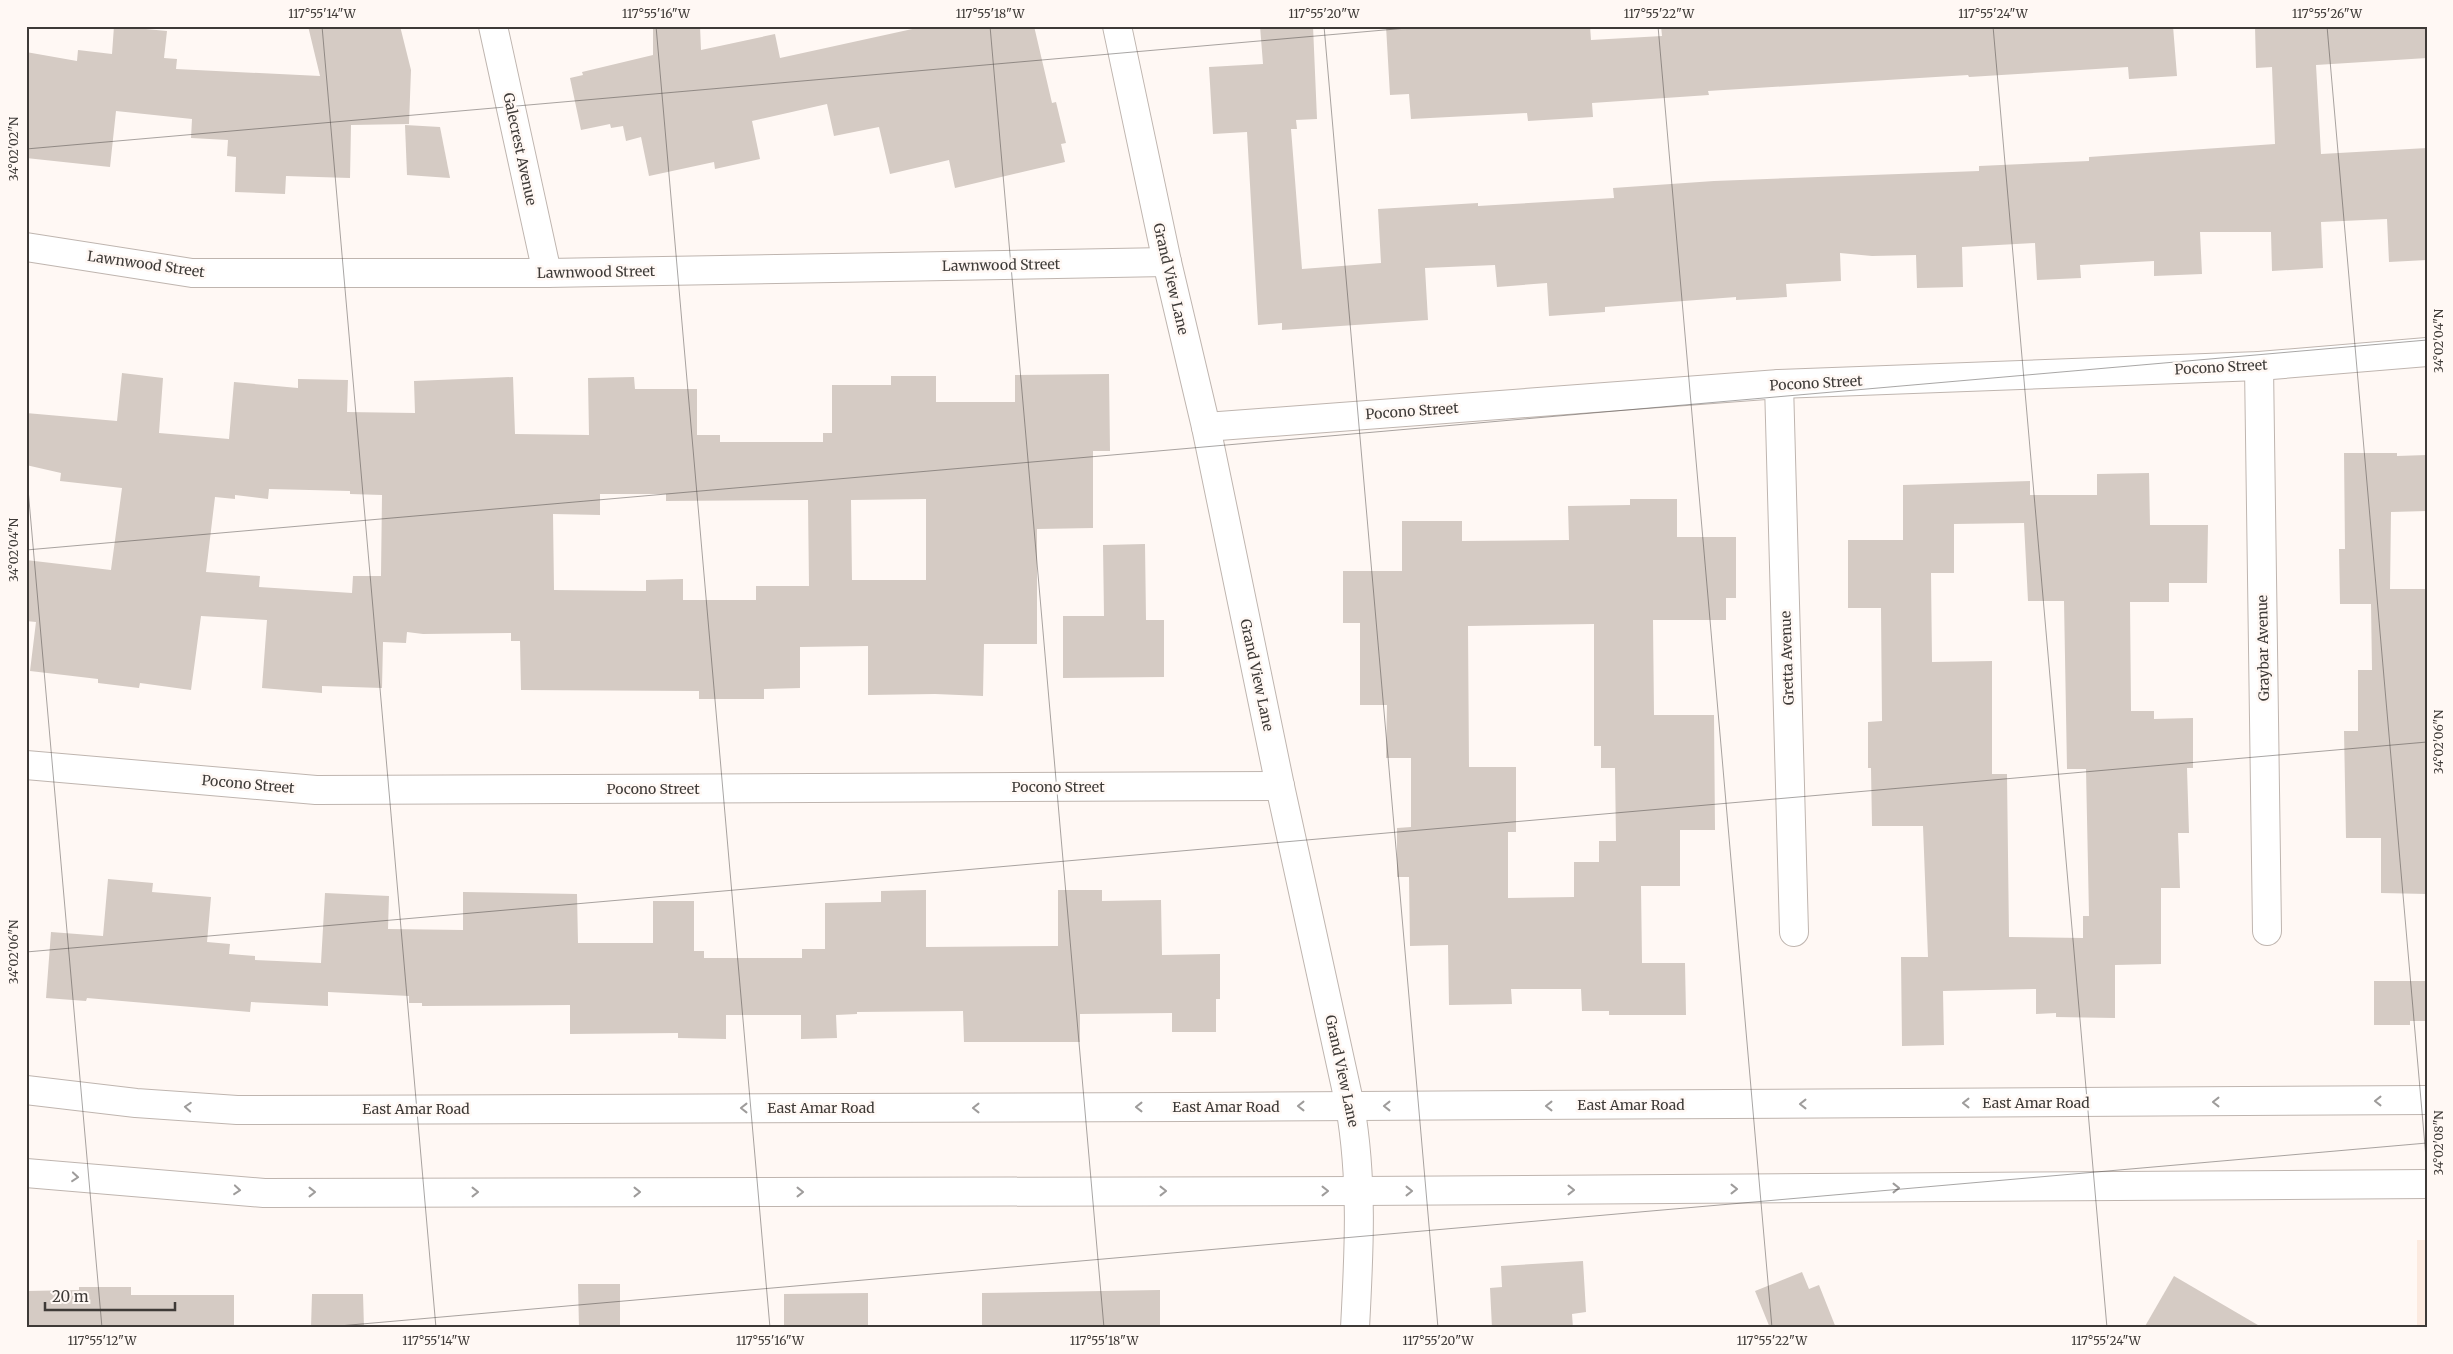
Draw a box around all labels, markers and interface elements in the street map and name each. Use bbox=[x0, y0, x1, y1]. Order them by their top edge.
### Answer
text: 117°55'14"W bbox=[288, 6, 357, 21]
text: 117°55'16"W bbox=[622, 6, 691, 21]
text: 117°55'18"W bbox=[956, 6, 1025, 21]
text: 117°55'20"W bbox=[1288, 6, 1361, 21]
text: 117°55'22"W bbox=[1624, 6, 1695, 21]
text: 117°55'24"W bbox=[1958, 6, 2029, 21]
text: 117°55'26"W bbox=[2292, 6, 2363, 21]
street label: Galecrest Avenue bbox=[499, 91, 541, 207]
text: 34°02'02"N bbox=[6, 116, 21, 181]
street label: Grand View Lane bbox=[1149, 221, 1193, 337]
street label: Lawnwood Street bbox=[86, 247, 206, 281]
street label: Lawnwood Street bbox=[942, 255, 1061, 275]
street label: Lawnwood Street bbox=[537, 262, 656, 282]
text: 34°02'04"N bbox=[2431, 308, 2446, 373]
street label: Pocono Street bbox=[2174, 356, 2269, 378]
street label: Pocono Street bbox=[1769, 372, 1864, 394]
street label: Pocono Street bbox=[1365, 399, 1460, 423]
text: 34°02'04"N bbox=[6, 517, 21, 582]
street label: Graybar Avenue bbox=[2253, 595, 2273, 701]
street label: Gretta Avenue bbox=[1776, 611, 1798, 705]
street label: Grand View Lane bbox=[1236, 617, 1278, 733]
text: 34°02'06"N bbox=[2431, 709, 2446, 774]
street label: Pocono Street bbox=[201, 771, 296, 797]
street label: Pocono Street bbox=[1011, 778, 1105, 796]
street label: Pocono Street bbox=[606, 780, 700, 798]
text: 34°02'06"N bbox=[6, 919, 21, 984]
street label: Grand View Lane bbox=[1321, 1013, 1363, 1129]
street label: East Amar Road bbox=[1982, 1094, 2090, 1112]
street label: East Amar Road bbox=[1577, 1096, 1685, 1114]
one-way arrow bbox=[2374, 1096, 2382, 1106]
one-way arrow bbox=[2211, 1097, 2219, 1107]
street label: East Amar Road bbox=[1172, 1098, 1280, 1116]
one-way arrow bbox=[1961, 1098, 1969, 1108]
street label: East Amar Road bbox=[767, 1099, 875, 1117]
one-way arrow bbox=[1799, 1099, 1806, 1109]
street label: East Amar Road bbox=[362, 1100, 470, 1118]
one-way arrow bbox=[184, 1101, 192, 1112]
one-way arrow bbox=[1297, 1101, 1305, 1112]
one-way arrow bbox=[1382, 1101, 1390, 1111]
one-way arrow bbox=[1545, 1101, 1552, 1111]
one-way arrow bbox=[1135, 1102, 1142, 1112]
one-way arrow bbox=[740, 1103, 748, 1113]
one-way arrow bbox=[972, 1103, 980, 1113]
text: 34°02'08"N bbox=[2431, 1110, 2446, 1176]
one-way arrow bbox=[71, 1171, 79, 1182]
one-way arrow bbox=[1892, 1183, 1900, 1193]
one-way arrow bbox=[1730, 1184, 1738, 1194]
one-way arrow bbox=[233, 1185, 241, 1196]
one-way arrow bbox=[1568, 1185, 1575, 1195]
one-way arrow bbox=[1159, 1186, 1167, 1196]
one-way arrow bbox=[1322, 1186, 1329, 1196]
one-way arrow bbox=[1405, 1186, 1413, 1196]
one-way arrow bbox=[309, 1187, 317, 1197]
one-way arrow bbox=[472, 1187, 479, 1197]
one-way arrow bbox=[634, 1187, 642, 1197]
one-way arrow bbox=[796, 1187, 804, 1197]
scale bar bbox=[45, 1279, 175, 1311]
text: 20 m bbox=[52, 1287, 89, 1306]
text: 117°55'12"W bbox=[68, 1333, 137, 1348]
text: 117°55'14"W bbox=[402, 1333, 471, 1348]
text: 117°55'16"W bbox=[736, 1333, 805, 1348]
text: 117°55'18"W bbox=[1070, 1333, 1139, 1348]
text: 117°55'20"W bbox=[1402, 1333, 1475, 1348]
text: 117°55'22"W bbox=[1737, 1333, 1808, 1348]
text: 117°55'24"W bbox=[2071, 1333, 2142, 1348]

